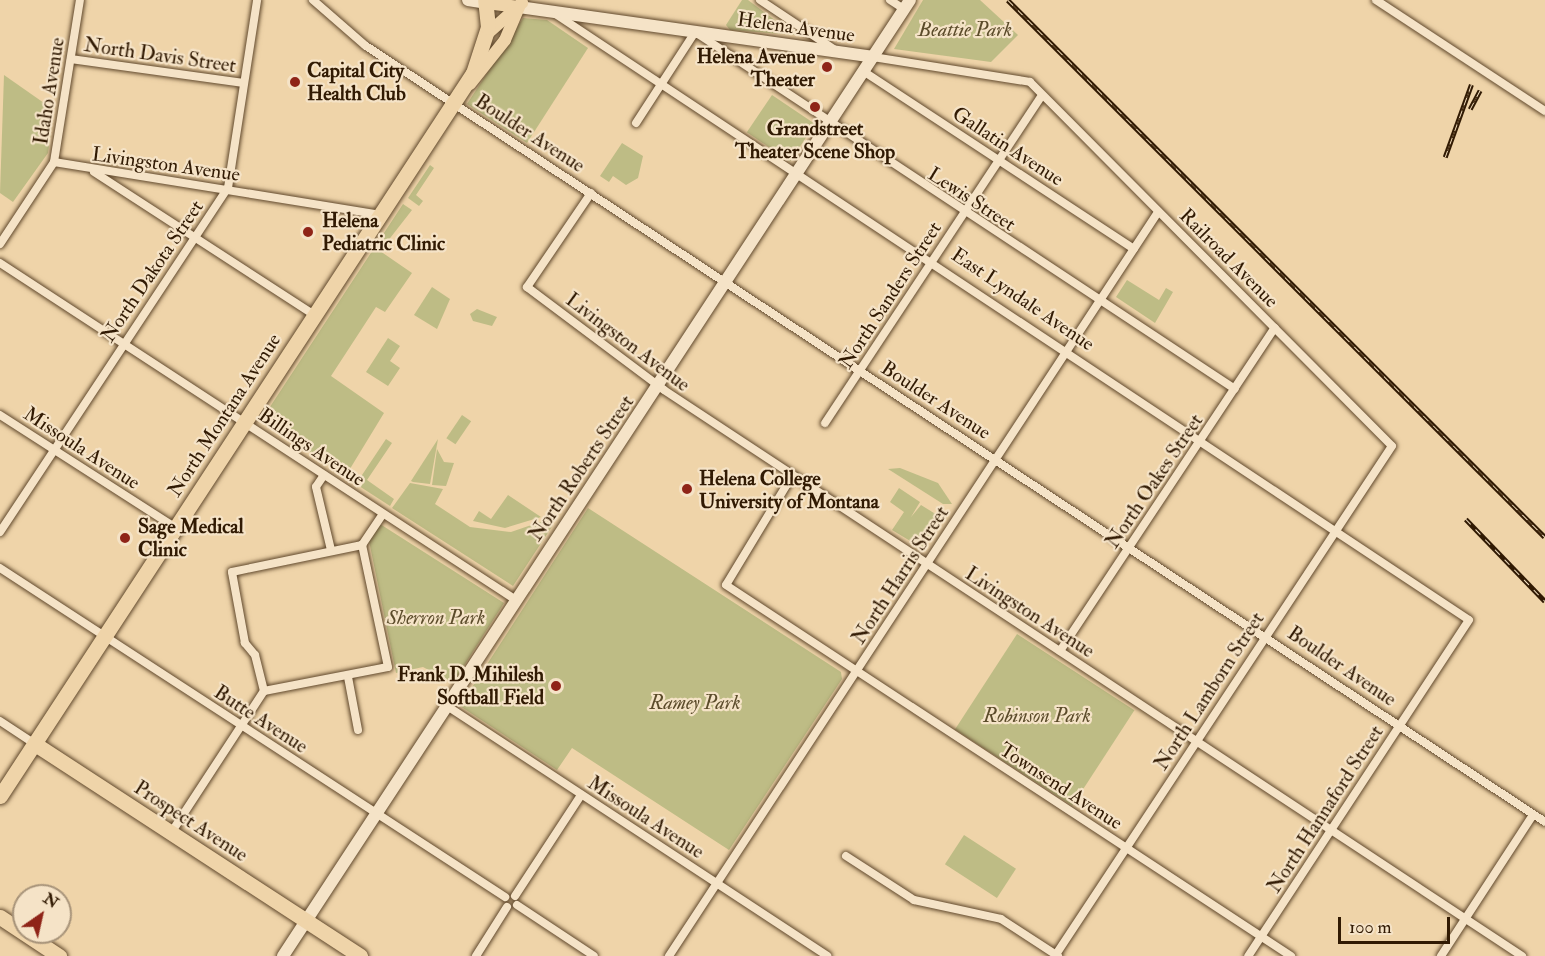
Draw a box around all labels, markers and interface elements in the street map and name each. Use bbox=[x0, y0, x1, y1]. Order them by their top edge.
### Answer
street label: Helena Avenue bbox=[736, 7, 856, 47]
park label: Beattie Park bbox=[918, 17, 1012, 41]
street label: North Davis Street bbox=[83, 32, 237, 78]
street label: Idaho Avenue bbox=[29, 36, 69, 146]
place label: Helena Avenue Theater bbox=[696, 44, 815, 91]
place label: Capital City Health Club bbox=[307, 58, 406, 105]
marker: Helena Avenue Theater bbox=[820, 60, 834, 74]
marker: Capital City Health Club bbox=[288, 75, 302, 89]
street label: Boulder Avenue bbox=[471, 89, 589, 177]
marker: Grandstreet Theater Scene Shop bbox=[808, 100, 822, 114]
street label: Gallatin Avenue bbox=[948, 101, 1068, 191]
place label: Grandstreet Theater Scene Shop bbox=[735, 116, 895, 163]
street label: Livingston Avenue bbox=[90, 142, 242, 186]
street label: Lewis Street bbox=[924, 162, 1020, 236]
street label: North Dakota Street bbox=[96, 195, 208, 347]
street label: Railroad Avenue bbox=[1174, 203, 1284, 313]
place label: Helena Pediatric Clinic bbox=[322, 208, 445, 255]
street label: North Sanders Street bbox=[834, 217, 946, 373]
marker: Helena Pediatric Clinic bbox=[299, 223, 317, 241]
street label: East Lyndale Avenue bbox=[947, 242, 1099, 356]
street label: Livingston Avenue bbox=[561, 288, 695, 396]
street label: North Montana Avenue bbox=[162, 329, 286, 501]
street label: Boulder Avenue bbox=[877, 356, 995, 444]
street label: North Roberts Street bbox=[523, 390, 639, 546]
street label: Missoula Avenue bbox=[19, 401, 145, 495]
street label: Billings Avenue bbox=[254, 403, 370, 491]
street label: North Oakes Street bbox=[1100, 409, 1208, 553]
place label: Helena College University of Montana bbox=[699, 466, 879, 513]
marker: Helena College University of Montana bbox=[680, 482, 694, 496]
street label: North Harris Street bbox=[846, 501, 954, 649]
place label: Sage Medical Clinic bbox=[138, 514, 244, 561]
marker: Sage Medical Clinic bbox=[116, 529, 134, 547]
street label: Livingston Avenue bbox=[961, 561, 1099, 663]
park label: Sherron Park bbox=[387, 605, 485, 629]
street label: North Lamborn Street bbox=[1149, 608, 1269, 774]
street label: Boulder Avenue bbox=[1283, 621, 1401, 711]
place label: Frank D. Mihilesh Softball Field bbox=[397, 662, 544, 709]
marker: Frank D. Mihilesh Softball Field bbox=[549, 679, 563, 693]
street label: Butte Avenue bbox=[210, 680, 312, 758]
park label: Ramey Park bbox=[649, 690, 741, 714]
park label: Robinson Park bbox=[983, 703, 1091, 727]
street label: North Hannaford Street bbox=[1262, 721, 1388, 897]
street label: Townsend Avenue bbox=[995, 737, 1127, 835]
street label: Missoula Avenue bbox=[583, 770, 709, 864]
street label: Prospect Avenue bbox=[130, 775, 252, 867]
north arrow bbox=[12, 884, 72, 944]
text: N bbox=[39, 888, 62, 913]
scale bar bbox=[1341, 905, 1454, 943]
text: 100 m bbox=[1349, 916, 1392, 939]

